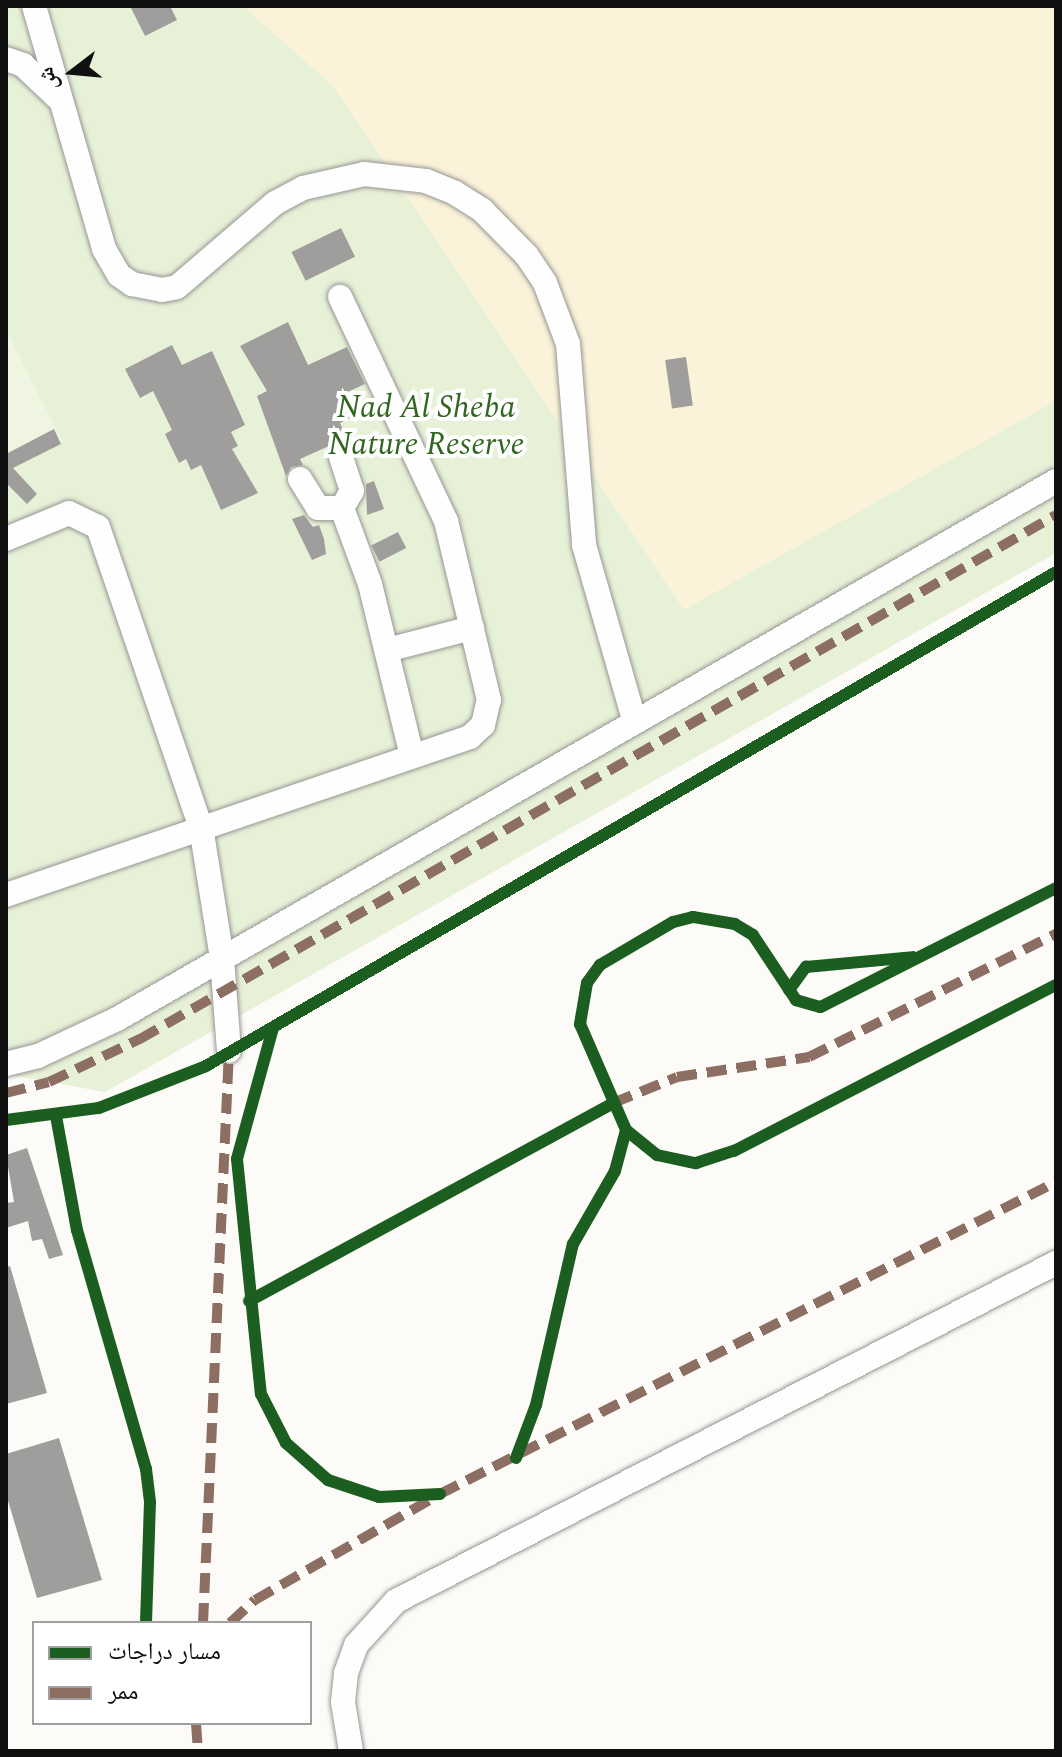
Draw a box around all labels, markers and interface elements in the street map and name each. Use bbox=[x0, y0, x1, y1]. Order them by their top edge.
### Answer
north arrow bbox=[32, 32, 112, 112]
text: ش bbox=[29, 63, 68, 95]
park label: Nad Al Sheba Nature Reserve bbox=[328, 390, 524, 465]
legend bbox=[32, 1621, 312, 1725]
text: مسار دراجات bbox=[108, 1634, 221, 1670]
text: ممر bbox=[108, 1674, 139, 1710]

